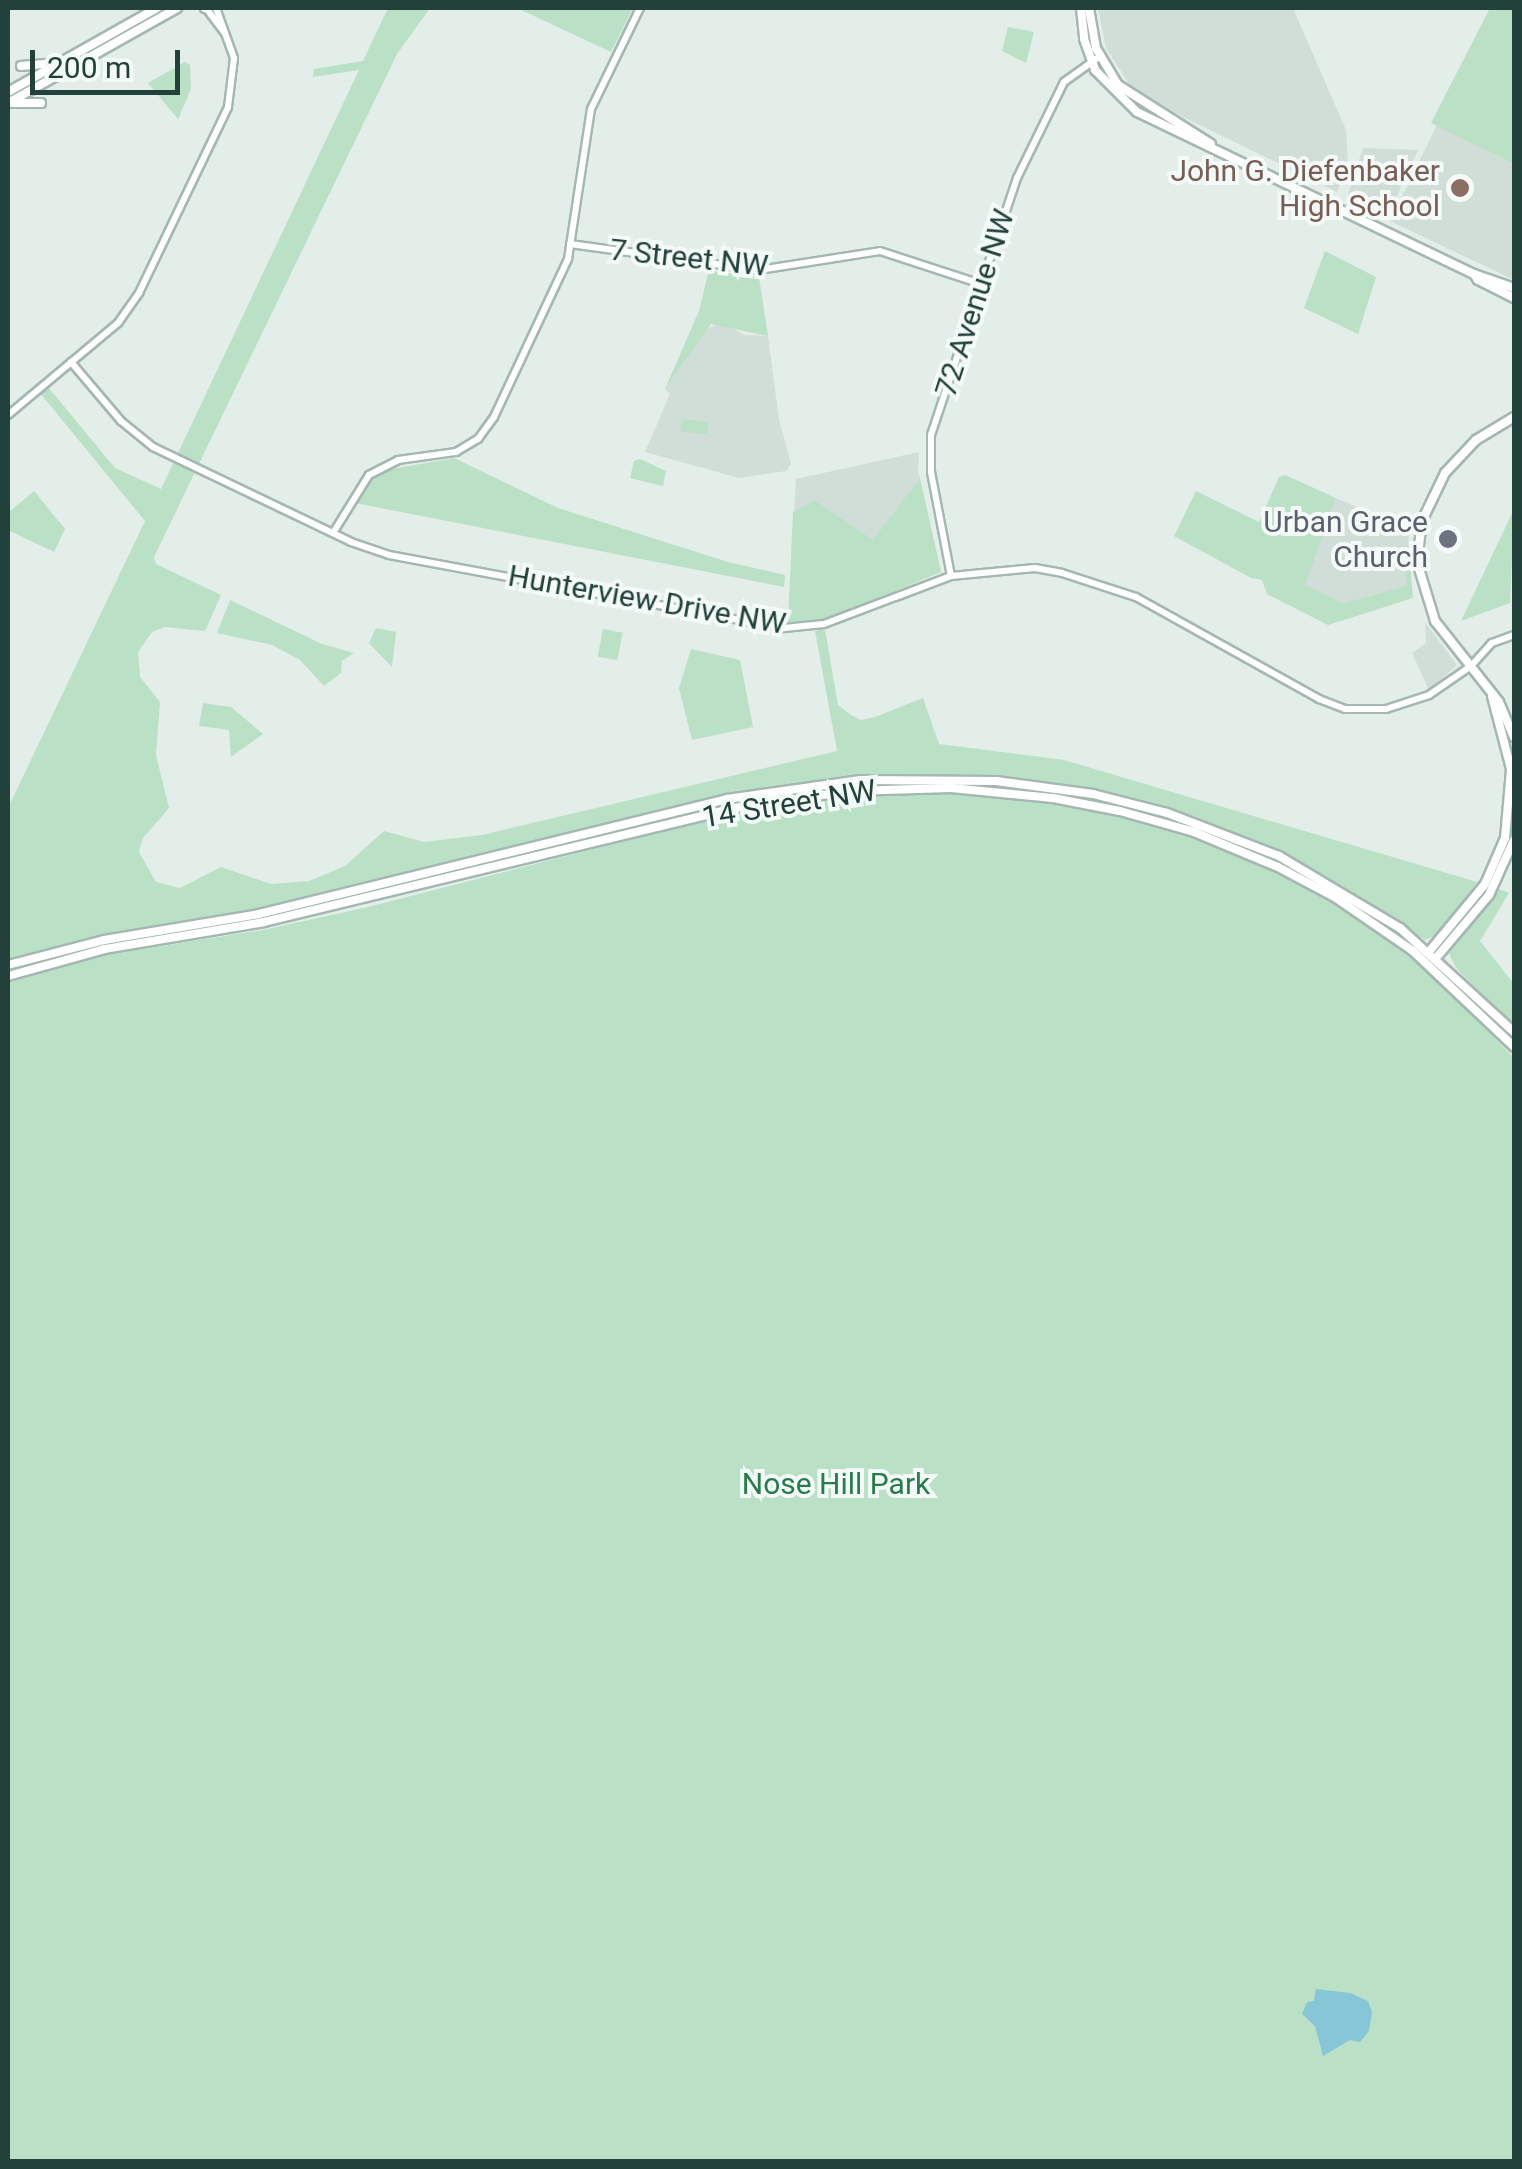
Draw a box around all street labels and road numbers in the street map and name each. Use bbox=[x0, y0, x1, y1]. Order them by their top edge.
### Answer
street label: 72 Avenue NW bbox=[928, 205, 1022, 401]
street label: 7 Street NW bbox=[608, 232, 770, 284]
street label: Hunterview Drive NW bbox=[505, 558, 789, 642]
street label: 14 Street NW bbox=[699, 772, 879, 836]

